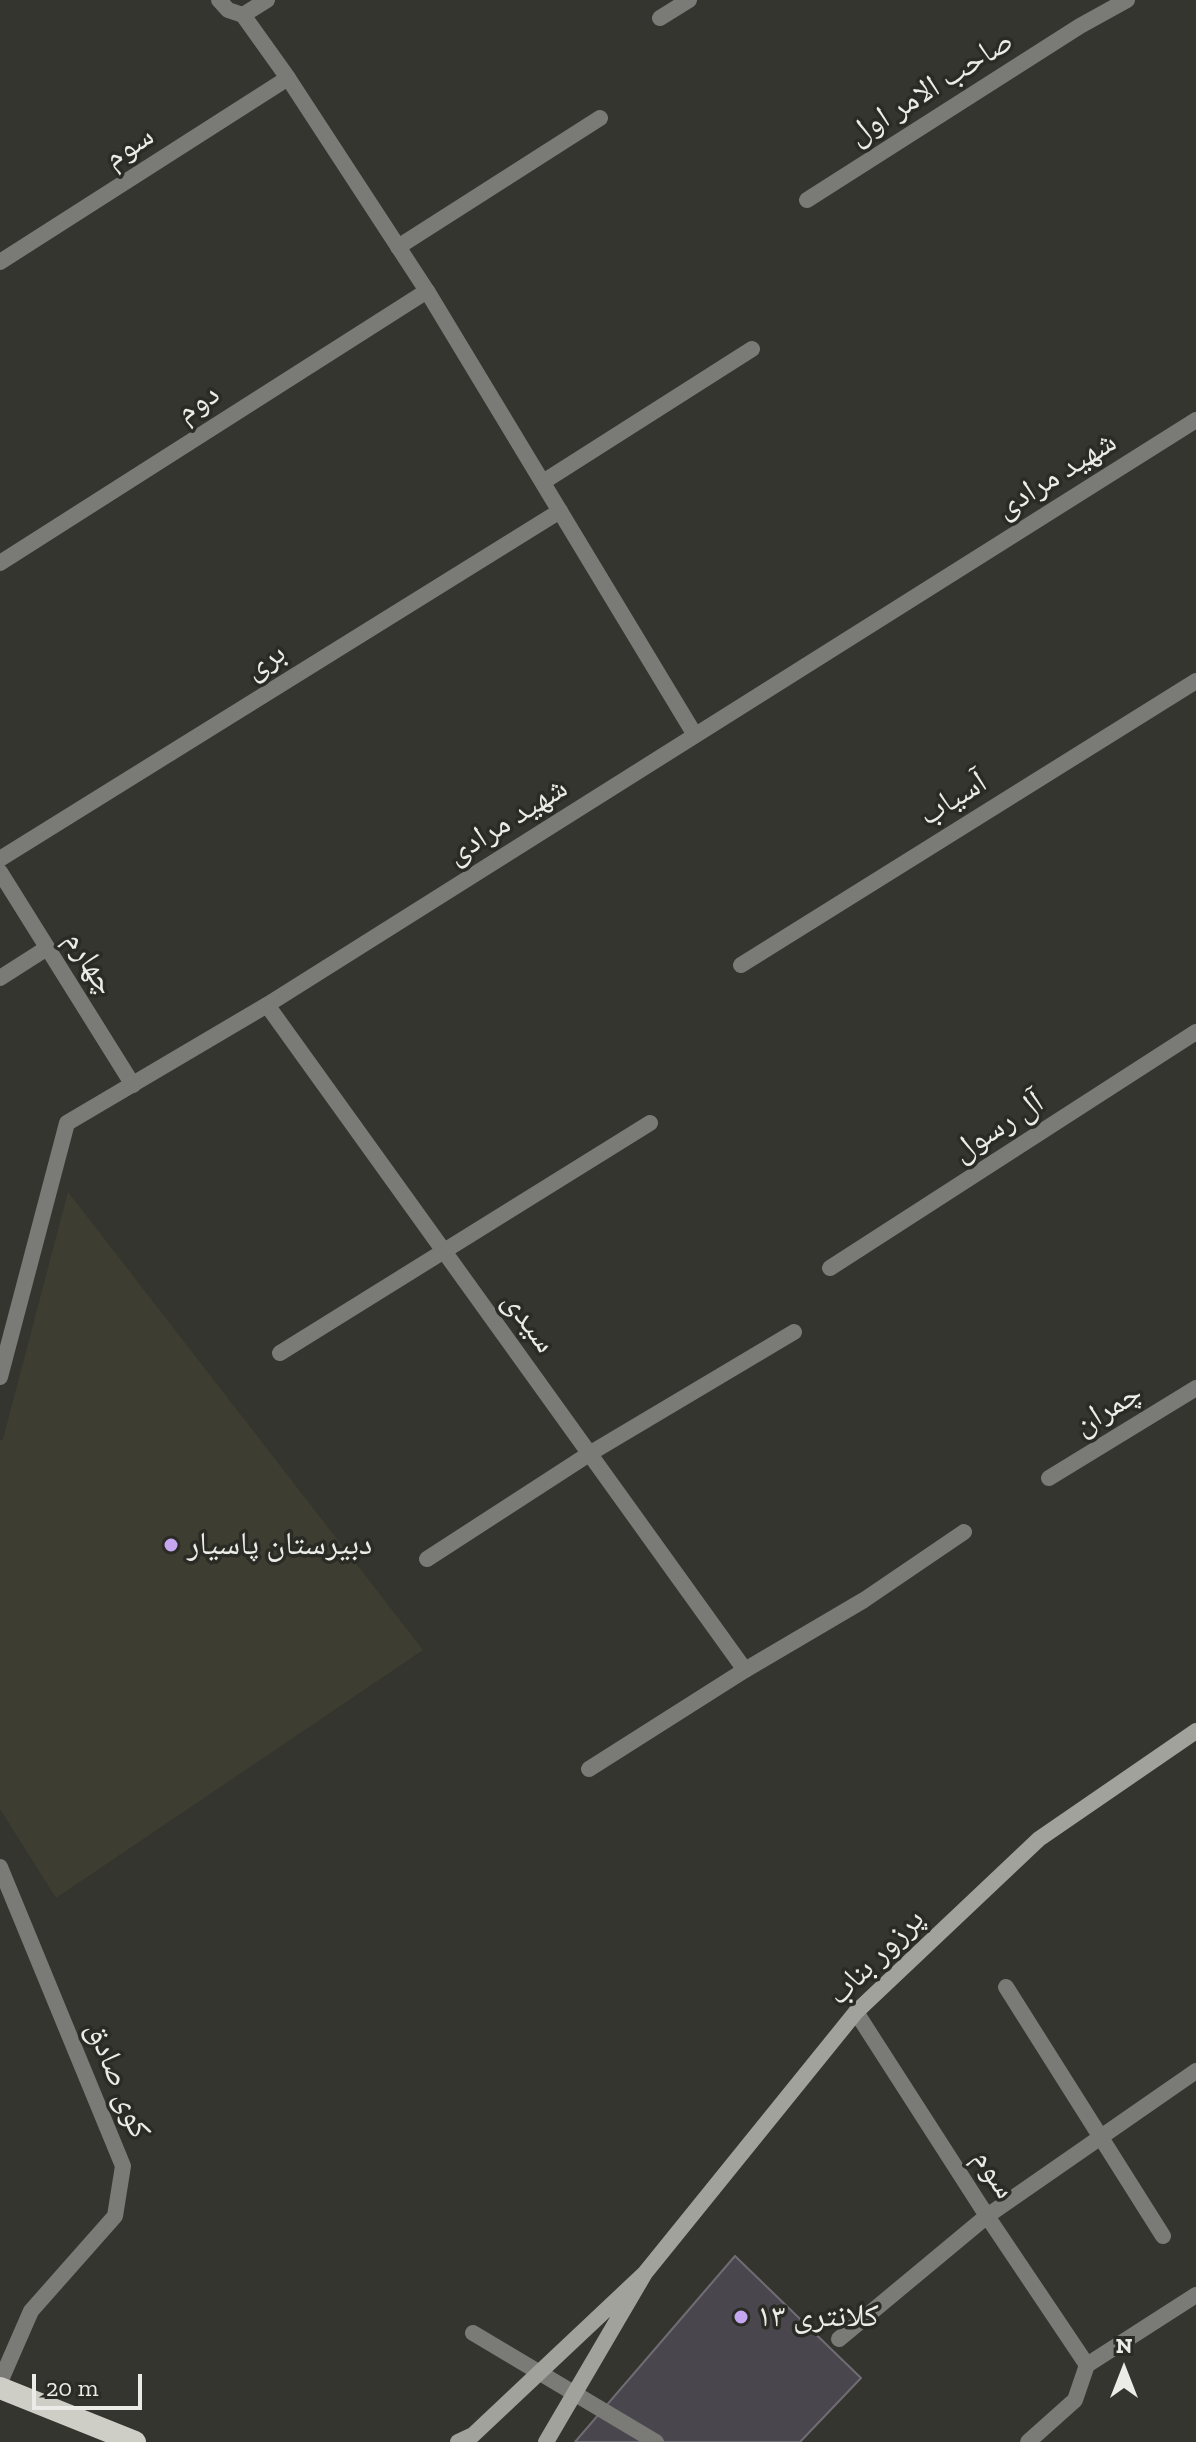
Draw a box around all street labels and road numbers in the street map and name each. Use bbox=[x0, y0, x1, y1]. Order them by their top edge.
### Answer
street label: صاحب الامر اول bbox=[841, 22, 1021, 154]
street label: سوم bbox=[97, 117, 161, 177]
street label: دوم bbox=[169, 375, 227, 431]
street label: شهید مرادی bbox=[988, 423, 1124, 527]
street label: بری bbox=[237, 634, 293, 688]
street label: آسیاب bbox=[912, 763, 994, 835]
street label: شهید مرادی bbox=[439, 769, 575, 873]
street label: چهارم bbox=[56, 924, 124, 1002]
street label: آل رسول bbox=[945, 1083, 1051, 1171]
street label: سیدی bbox=[494, 1283, 564, 1361]
street label: چمران bbox=[1067, 1374, 1149, 1444]
street label: پرزور بناب bbox=[819, 1900, 933, 2014]
street label: کوی صادق bbox=[77, 2016, 159, 2144]
street label: سوم bbox=[964, 2142, 1024, 2206]

